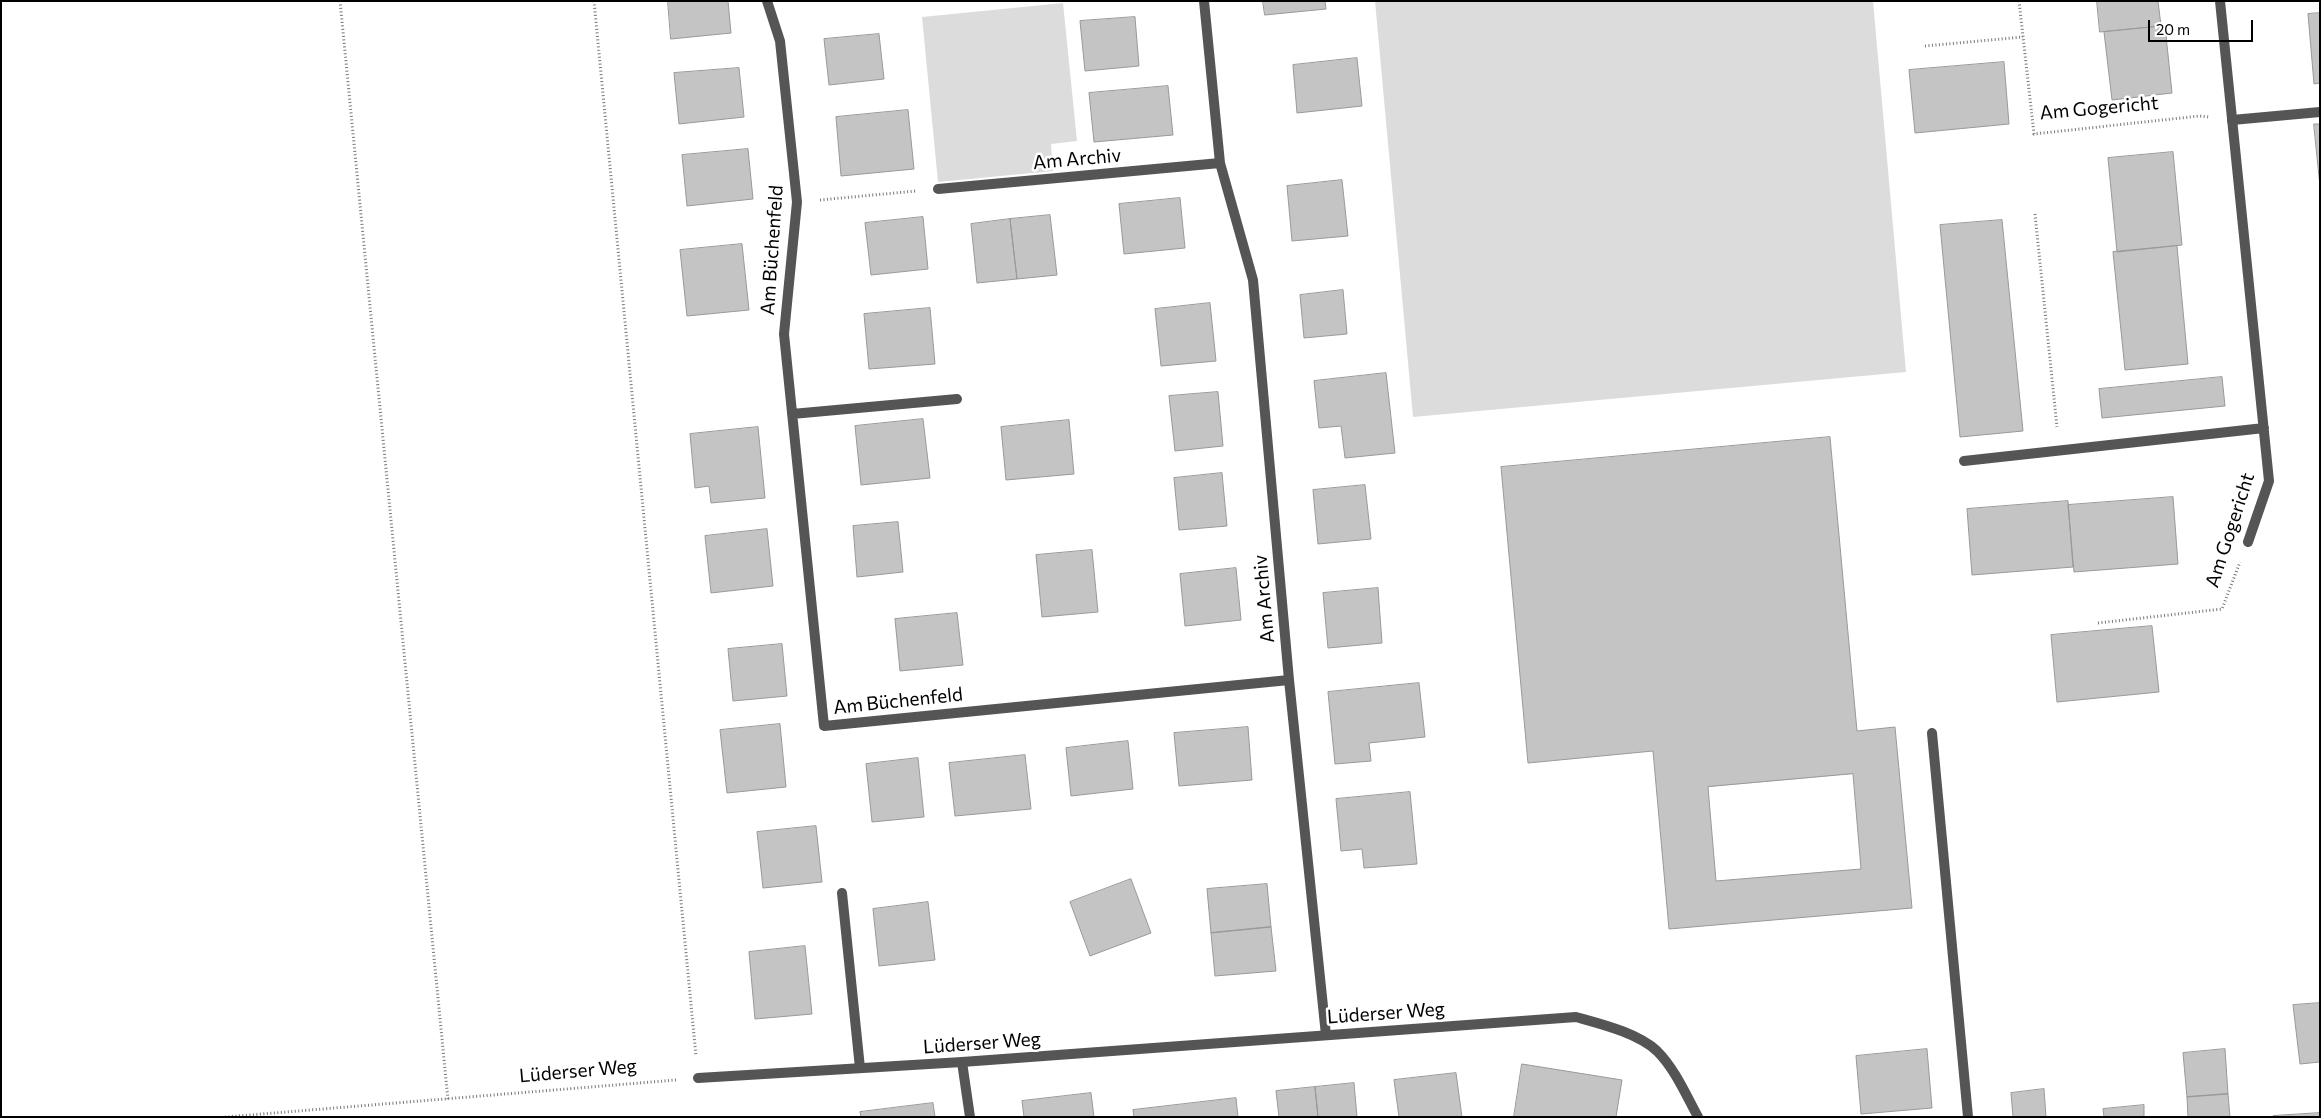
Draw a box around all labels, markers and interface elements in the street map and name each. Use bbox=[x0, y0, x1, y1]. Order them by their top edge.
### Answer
scale bar bbox=[2151, 10, 2256, 42]
text: 20 m bbox=[2156, 20, 2190, 38]
street label: Am Gogericht bbox=[2039, 91, 2159, 125]
street label: Am Archiv bbox=[1032, 144, 1122, 174]
street label: Am Büchenfeld bbox=[756, 184, 788, 316]
street label: Am Gogericht bbox=[2201, 470, 2259, 590]
street label: Am Archiv bbox=[1249, 554, 1279, 644]
street label: Am Büchenfeld bbox=[832, 683, 964, 719]
street label: Lüderser Weg bbox=[1326, 998, 1446, 1028]
street label: Lüderser Weg bbox=[922, 1028, 1042, 1058]
street label: Lüderser Weg bbox=[518, 1055, 638, 1087]

